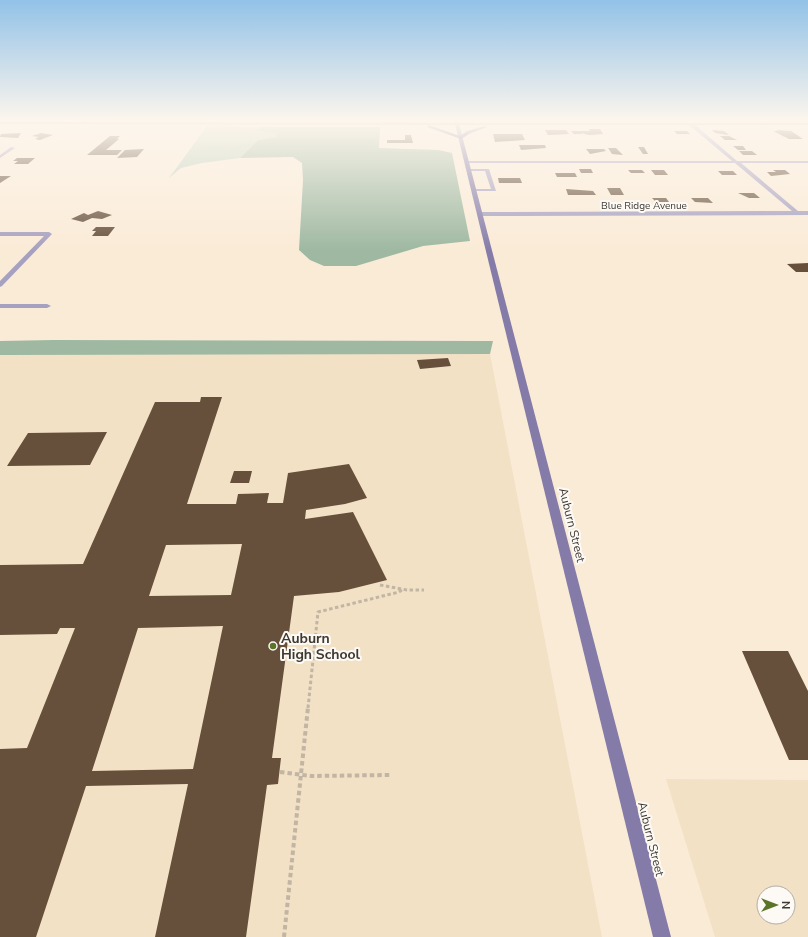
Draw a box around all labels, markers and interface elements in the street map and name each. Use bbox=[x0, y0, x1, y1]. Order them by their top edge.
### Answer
street label: Blue Ridge Avenue bbox=[601, 199, 687, 213]
street label: Auburn Street bbox=[555, 486, 589, 565]
place label: Auburn High School bbox=[281, 629, 361, 664]
marker: Auburn High School bbox=[268, 641, 278, 651]
street label: Auburn Street bbox=[634, 800, 668, 879]
north arrow bbox=[756, 885, 796, 925]
text: N bbox=[778, 901, 793, 909]

